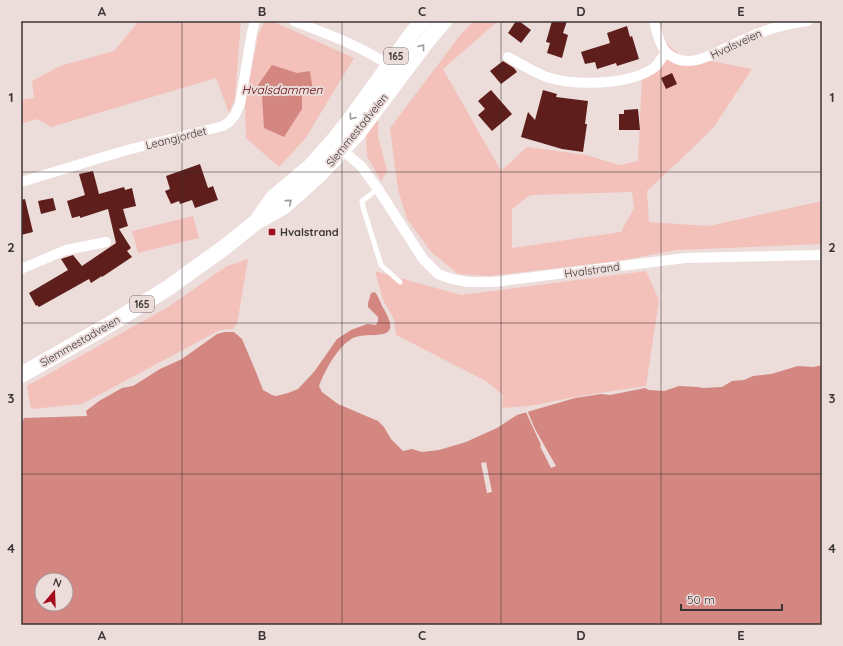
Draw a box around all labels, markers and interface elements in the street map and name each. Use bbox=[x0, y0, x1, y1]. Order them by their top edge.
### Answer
text: A bbox=[98, 3, 107, 19]
text: B bbox=[258, 3, 266, 19]
text: C bbox=[418, 3, 426, 19]
text: D bbox=[576, 3, 586, 19]
text: E bbox=[737, 3, 745, 19]
street label: Hvalsveien bbox=[708, 26, 764, 62]
one-way arrow bbox=[418, 44, 425, 51]
road number: 165 bbox=[384, 48, 408, 64]
water label: Hvalsdammen bbox=[242, 82, 323, 97]
text: 1 bbox=[8, 89, 14, 105]
text: 1 bbox=[829, 89, 835, 105]
street label: Slemmestadveien bbox=[323, 91, 391, 169]
one-way arrow bbox=[349, 113, 357, 120]
street label: Leangjordet bbox=[144, 124, 208, 152]
one-way arrow bbox=[284, 199, 291, 206]
place label: Hvalstrand bbox=[280, 225, 339, 239]
marker: Hvalstrand bbox=[267, 227, 277, 237]
text: 2 bbox=[7, 239, 15, 255]
text: 2 bbox=[828, 239, 836, 255]
street label: Hvalstrand bbox=[563, 259, 621, 281]
road number: 165 bbox=[130, 296, 154, 312]
street label: Slemmestadveien bbox=[37, 312, 123, 370]
text: 3 bbox=[8, 390, 15, 406]
text: 3 bbox=[829, 390, 836, 406]
text: 4 bbox=[7, 540, 15, 556]
text: 4 bbox=[828, 540, 836, 556]
north arrow bbox=[34, 572, 74, 612]
text: N bbox=[51, 575, 63, 590]
scale bar bbox=[681, 586, 782, 612]
text: 50 m bbox=[687, 592, 715, 607]
text: A bbox=[98, 627, 107, 643]
text: B bbox=[258, 627, 266, 643]
text: C bbox=[418, 627, 426, 643]
text: D bbox=[576, 627, 586, 643]
text: E bbox=[737, 627, 745, 643]

